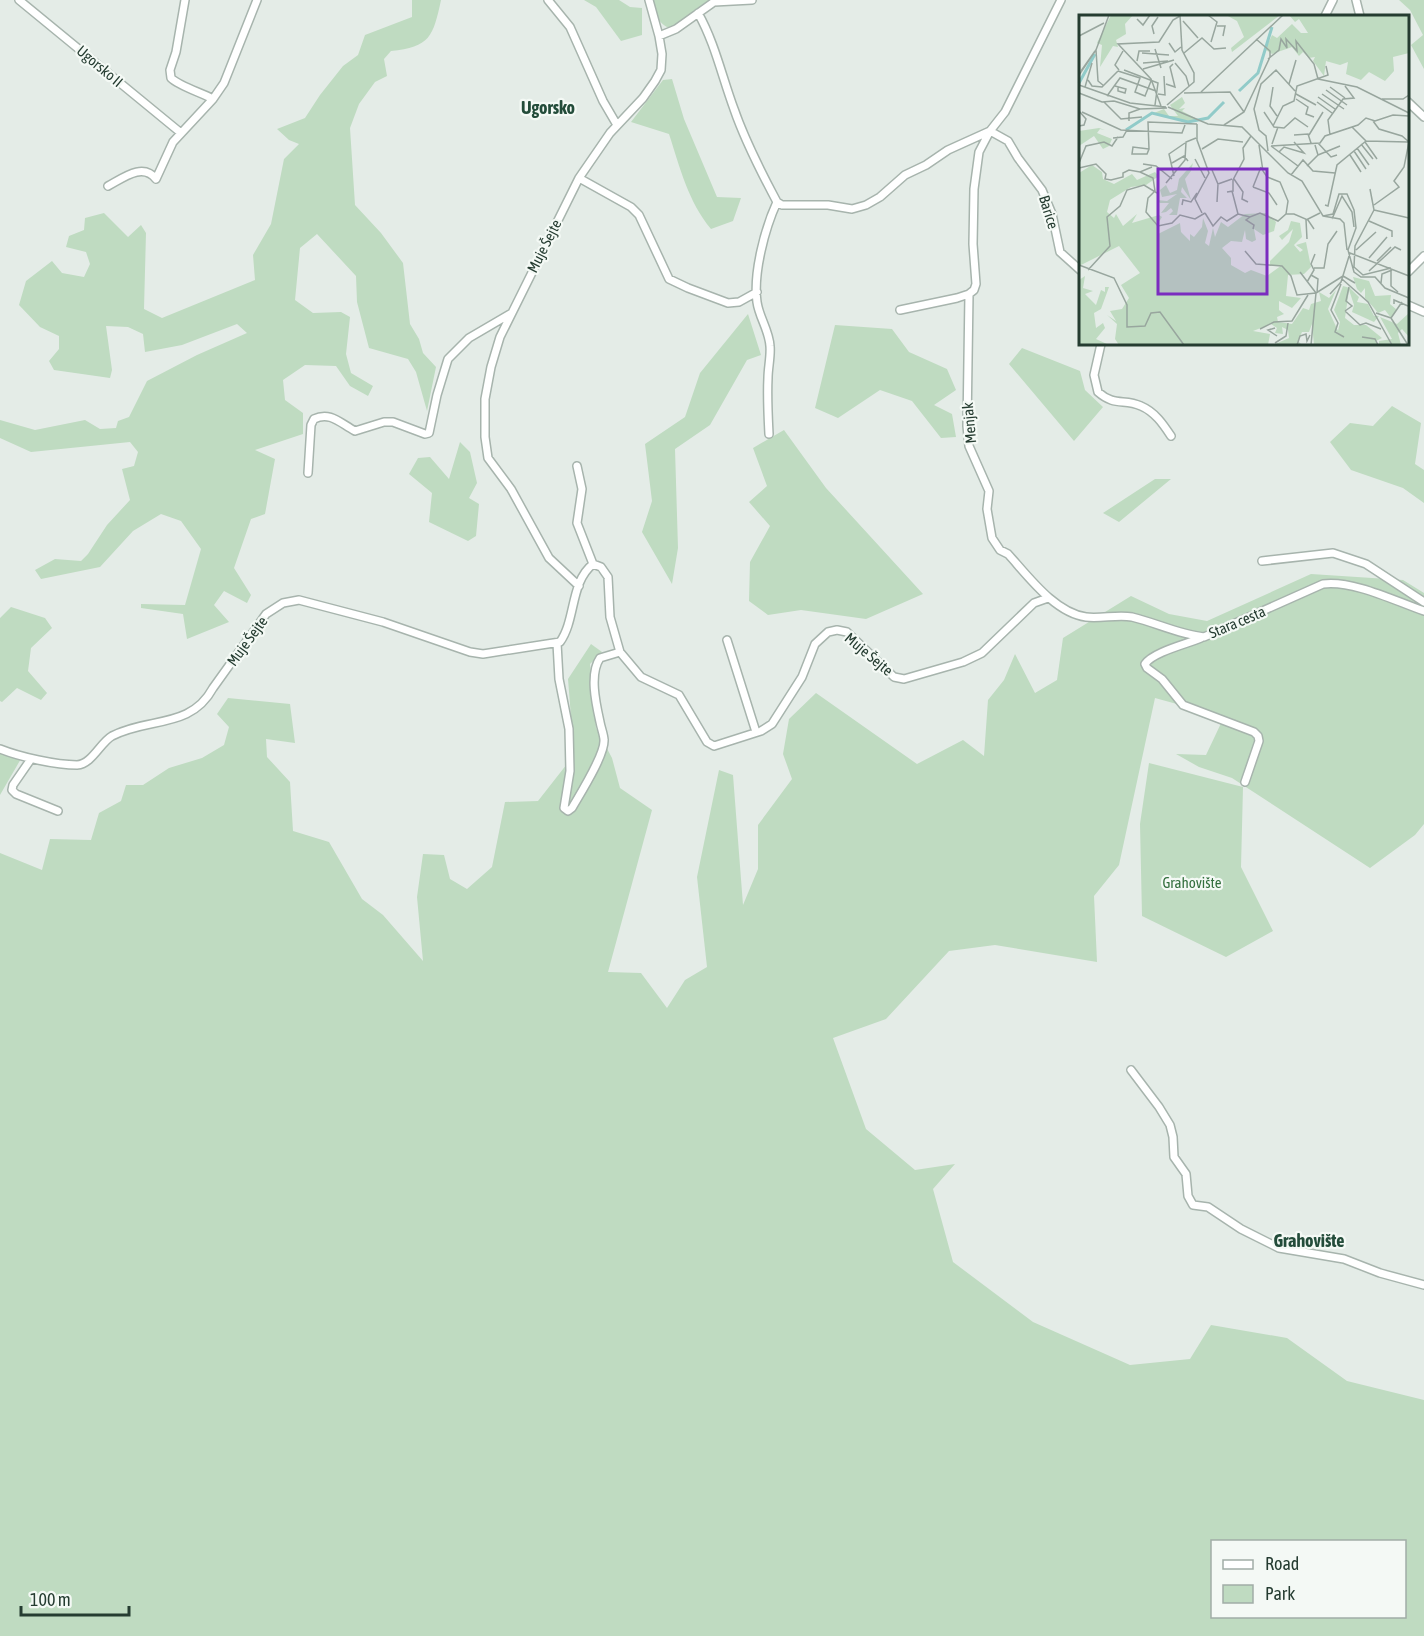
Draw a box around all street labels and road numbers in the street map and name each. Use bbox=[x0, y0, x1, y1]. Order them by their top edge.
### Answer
street label: Ugorsko II bbox=[74, 42, 126, 90]
street label: Barice bbox=[1036, 193, 1062, 231]
street label: Muje Šejte bbox=[523, 217, 565, 275]
street label: Menjak bbox=[959, 401, 979, 444]
street label: Stara cesta bbox=[1206, 603, 1268, 641]
street label: Muje Šejte bbox=[223, 613, 271, 669]
street label: Muje Šejte bbox=[842, 629, 896, 679]

